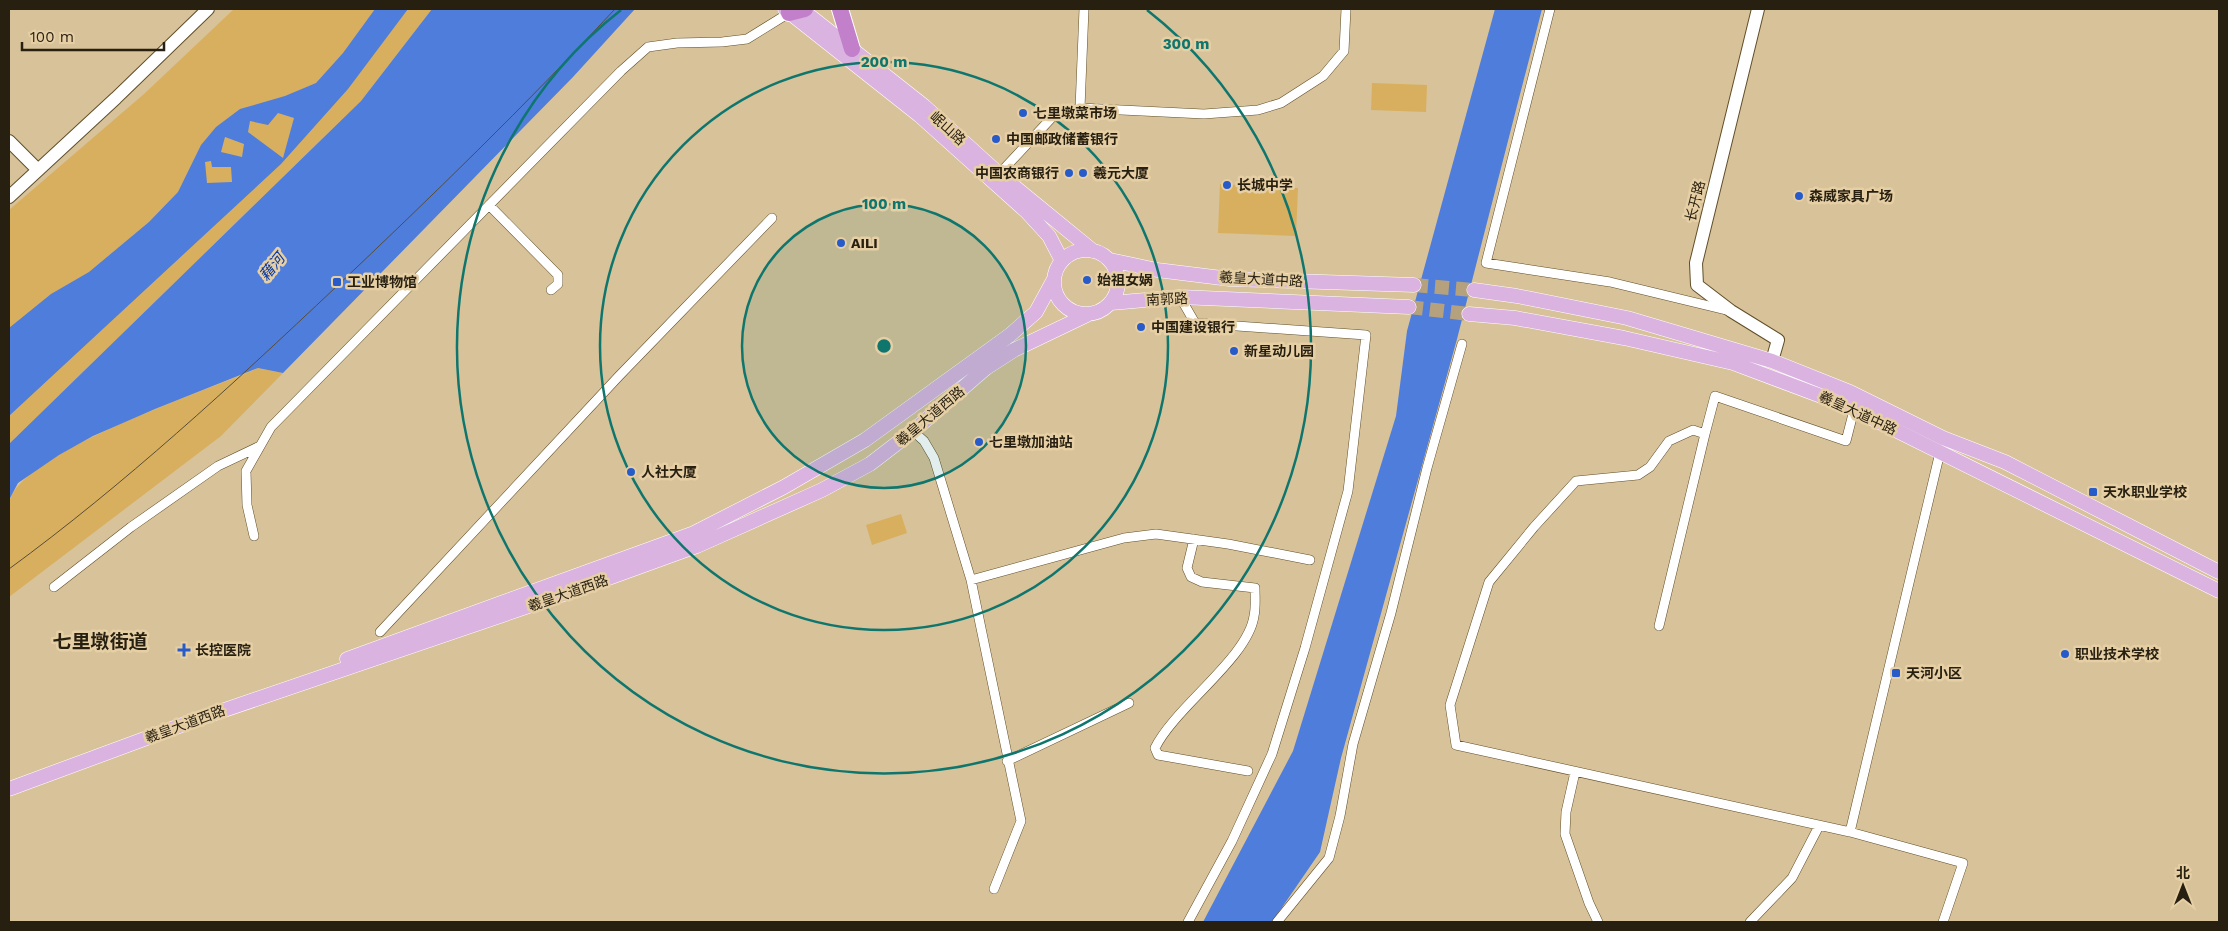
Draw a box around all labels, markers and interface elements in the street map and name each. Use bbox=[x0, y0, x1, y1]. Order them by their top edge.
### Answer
scale bar bbox=[22, 20, 165, 52]
text: 100 m bbox=[30, 28, 74, 46]
text: 300 m bbox=[1163, 35, 1209, 53]
text: 200 m bbox=[861, 53, 907, 71]
place label: 七里墩菜市场 bbox=[1033, 105, 1117, 121]
marker: 七里墩菜市场 bbox=[1017, 107, 1029, 119]
street label: 岷山路 bbox=[927, 108, 969, 148]
place label: 中国邮政储蓄银行 bbox=[1006, 131, 1118, 147]
marker: 中国邮政储蓄银行 bbox=[990, 133, 1002, 145]
place label: 中国农商银行 bbox=[975, 165, 1059, 181]
place label: 羲元大厦 bbox=[1093, 165, 1149, 181]
marker: 中国农商银行 bbox=[1063, 167, 1075, 179]
marker: 羲元大厦 bbox=[1077, 167, 1089, 179]
place label: 长城中学 bbox=[1237, 177, 1293, 193]
marker: 长城中学 bbox=[1221, 179, 1233, 191]
street label: 长开路 bbox=[1682, 179, 1708, 223]
place label: 森威家具广场 bbox=[1809, 188, 1893, 204]
marker: 森威家具广场 bbox=[1793, 190, 1805, 202]
text: 100 m bbox=[862, 195, 906, 213]
place label: AILI bbox=[851, 235, 878, 251]
marker: AILI bbox=[835, 237, 847, 249]
water label: 藉河 bbox=[256, 247, 290, 284]
street label: 羲皇大道中路 bbox=[1219, 269, 1303, 289]
place label: 始祖女娲 bbox=[1097, 272, 1153, 288]
place label: 工业博物馆 bbox=[347, 274, 417, 290]
marker: 始祖女娲 bbox=[1081, 274, 1093, 286]
marker: 工业博物馆 bbox=[331, 276, 343, 288]
street label: 南郭路 bbox=[1146, 290, 1188, 308]
place label: 中国建设银行 bbox=[1151, 319, 1235, 335]
marker: 中国建设银行 bbox=[1135, 321, 1147, 333]
centre of rings bbox=[875, 337, 893, 355]
place label: 新星动儿园 bbox=[1244, 343, 1314, 359]
marker: 新星动儿园 bbox=[1228, 345, 1240, 357]
street label: 羲皇大道西路 bbox=[893, 383, 967, 449]
street label: 羲皇大道中路 bbox=[1817, 388, 1899, 438]
place label: 七里墩加油站 bbox=[989, 434, 1073, 450]
marker: 七里墩加油站 bbox=[973, 436, 985, 448]
place label: 人社大厦 bbox=[641, 464, 697, 480]
marker: 人社大厦 bbox=[625, 466, 637, 478]
place label: 天水职业学校 bbox=[2103, 484, 2187, 500]
marker: 天水职业学校 bbox=[2087, 486, 2099, 498]
street label: 羲皇大道西路 bbox=[526, 572, 610, 614]
district label: 七里墩街道 bbox=[52, 630, 148, 653]
place label: 长控医院 bbox=[195, 642, 251, 658]
marker: 长控医院 bbox=[177, 643, 191, 657]
place label: 职业技术学校 bbox=[2075, 646, 2159, 662]
marker: 职业技术学校 bbox=[2059, 648, 2071, 660]
place label: 天河小区 bbox=[1906, 665, 1962, 681]
marker: 天河小区 bbox=[1890, 667, 1902, 679]
street label: 羲皇大道西路 bbox=[143, 702, 227, 746]
north arrow bbox=[2158, 861, 2208, 911]
text: 北 bbox=[2176, 865, 2190, 881]

